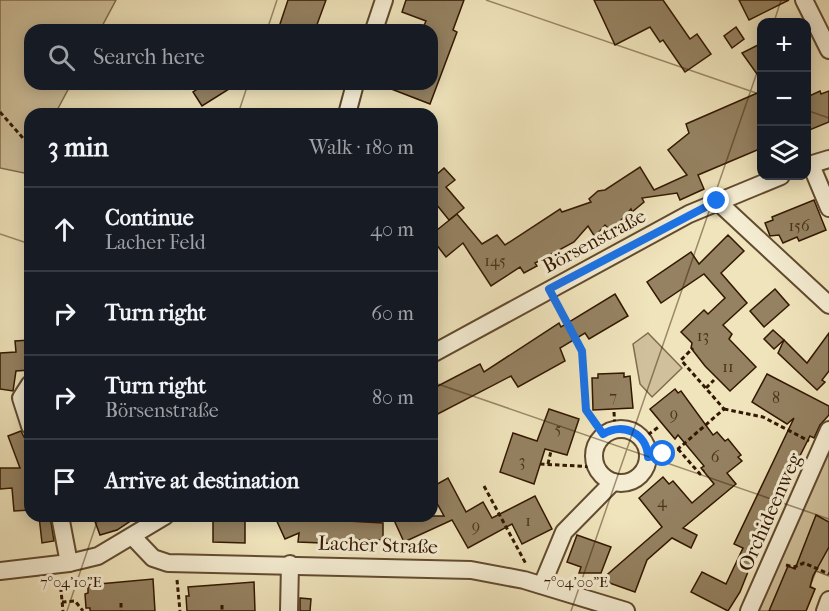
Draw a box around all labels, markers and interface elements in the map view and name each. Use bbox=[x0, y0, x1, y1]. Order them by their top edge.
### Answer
map controls bbox=[757, 18, 811, 180]
button: + bbox=[757, 18, 811, 72]
search box bbox=[24, 24, 438, 90]
icon: search bbox=[45, 41, 78, 74]
text: Search here bbox=[93, 44, 205, 70]
button: − bbox=[757, 72, 811, 126]
button: layers bbox=[757, 126, 811, 180]
text: 3 min bbox=[48, 132, 109, 163]
text: Walk · 180 m bbox=[309, 136, 414, 159]
route end bbox=[703, 187, 729, 213]
street label: Börsenstraße bbox=[538, 204, 650, 278]
text: Continue bbox=[105, 205, 194, 231]
icon: ahead bbox=[48, 213, 81, 246]
house number: 156 bbox=[788, 216, 810, 235]
text: 40 m bbox=[370, 218, 414, 241]
text: Lacher Feld bbox=[105, 231, 206, 254]
house number: 145 bbox=[484, 251, 506, 270]
icon: right bbox=[48, 297, 81, 330]
text: Turn right bbox=[105, 300, 206, 326]
text: 60 m bbox=[371, 302, 414, 325]
house number: 13 bbox=[697, 326, 709, 345]
house number: 11 bbox=[722, 357, 734, 376]
text: Turn right bbox=[105, 373, 206, 399]
icon: right bbox=[48, 381, 81, 414]
text: 80 m bbox=[372, 386, 414, 409]
house number: 7 bbox=[609, 387, 617, 406]
house number: 8 bbox=[772, 388, 780, 407]
text: Börsenstraße bbox=[105, 399, 219, 422]
house number: 9 bbox=[670, 404, 678, 423]
house number: 5 bbox=[555, 419, 562, 438]
route start bbox=[649, 440, 675, 466]
house number: 6 bbox=[711, 447, 720, 466]
street label: Orchideenweg bbox=[734, 449, 806, 575]
house number: 3 bbox=[519, 451, 525, 470]
icon: arrive bbox=[48, 465, 81, 498]
text: Arrive at destination bbox=[105, 468, 299, 494]
house number: 4 bbox=[657, 492, 667, 511]
house number: 1 bbox=[525, 511, 531, 530]
house number: 9 bbox=[472, 516, 480, 535]
street label: Lacher Straße bbox=[318, 531, 438, 559]
text: 7°04'10"E bbox=[40, 573, 102, 591]
text: 7°04'00"E bbox=[544, 573, 608, 591]

